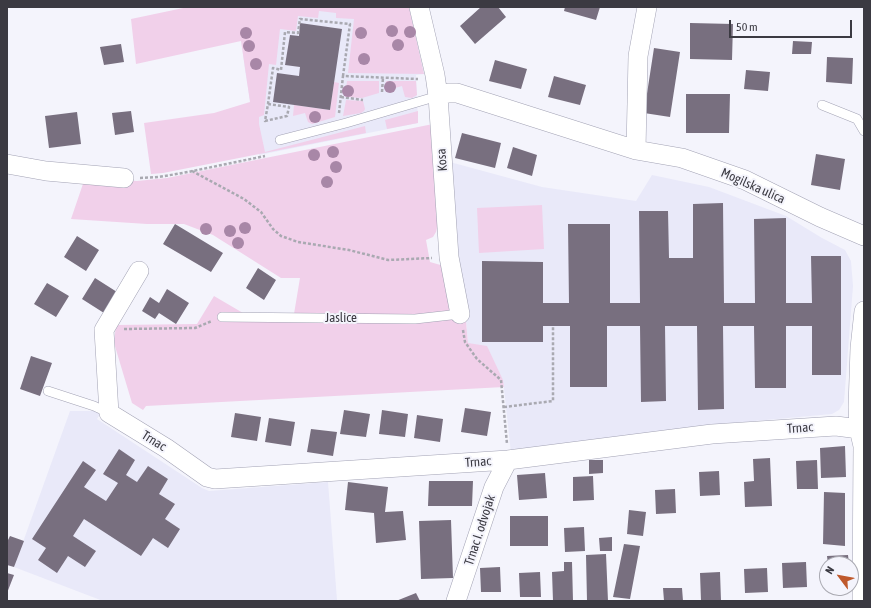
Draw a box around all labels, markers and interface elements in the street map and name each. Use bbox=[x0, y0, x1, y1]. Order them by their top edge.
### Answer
scale bar bbox=[731, 12, 854, 38]
text: 50 m bbox=[736, 20, 758, 34]
street label: Kosa bbox=[433, 148, 451, 172]
street label: Mogilska ulica bbox=[719, 165, 787, 207]
street label: Jaslice bbox=[325, 310, 357, 326]
street label: Trnac bbox=[787, 419, 813, 437]
street label: Trnac bbox=[139, 428, 169, 454]
street label: Trnac bbox=[465, 453, 491, 471]
street label: Trnac I. odvojak bbox=[461, 493, 499, 567]
north arrow bbox=[819, 556, 859, 596]
text: N bbox=[823, 564, 836, 576]

